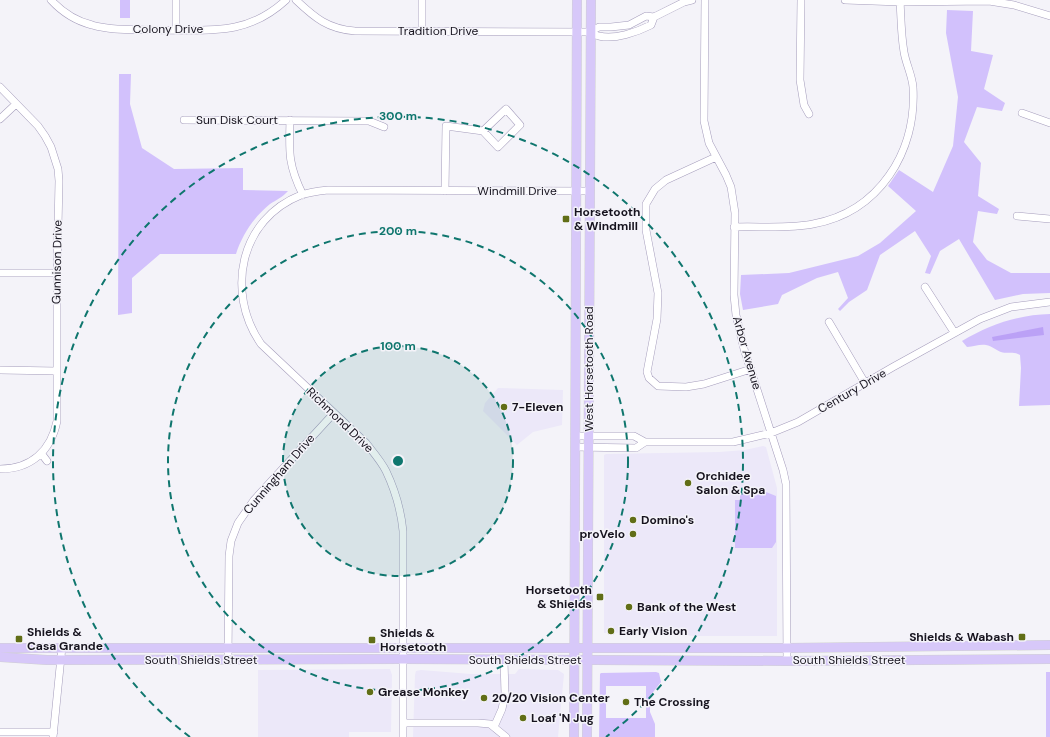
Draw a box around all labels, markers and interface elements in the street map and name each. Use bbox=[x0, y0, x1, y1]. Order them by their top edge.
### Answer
street label: Colony Drive bbox=[133, 21, 203, 37]
street label: Tradition Drive bbox=[398, 23, 478, 39]
text: 300 m bbox=[379, 108, 417, 124]
street label: Sun Disk Court bbox=[196, 112, 278, 128]
street label: Windmill Drive bbox=[477, 183, 557, 199]
place label: Horsetooth & Windmill bbox=[574, 204, 640, 234]
marker: Horsetooth & Windmill bbox=[561, 214, 571, 224]
street label: Gunnison Drive bbox=[48, 220, 66, 304]
text: 200 m bbox=[379, 223, 417, 239]
street label: West Horsetooth Road bbox=[581, 306, 597, 432]
street label: Arbor Avenue bbox=[729, 315, 765, 392]
text: 100 m bbox=[380, 338, 416, 354]
street label: Century Drive bbox=[815, 365, 889, 417]
street label: Richmond Drive bbox=[303, 384, 377, 456]
place label: 7-Eleven bbox=[512, 399, 564, 415]
marker: 7-Eleven bbox=[499, 402, 509, 412]
street label: Cunningham Drive bbox=[240, 430, 318, 518]
centre of rings bbox=[391, 454, 405, 468]
place label: Orchidee Salon & Spa bbox=[696, 468, 765, 498]
marker: Orchidee Salon & Spa bbox=[683, 478, 693, 488]
place label: Domino's bbox=[641, 512, 694, 528]
marker: Domino's bbox=[628, 515, 638, 525]
place label: proVelo bbox=[580, 526, 625, 542]
marker: proVelo bbox=[628, 529, 638, 539]
place label: Horsetooth & Shields bbox=[526, 582, 592, 612]
marker: Horsetooth & Shields bbox=[595, 592, 605, 602]
place label: Bank of the West bbox=[637, 599, 736, 615]
marker: Bank of the West bbox=[624, 602, 634, 612]
place label: Early Vision bbox=[619, 623, 687, 639]
place label: Shields & Casa Grande bbox=[27, 624, 103, 654]
place label: Shields & Horsetooth bbox=[380, 625, 446, 655]
marker: Early Vision bbox=[606, 626, 616, 636]
place label: Shields & Wabash bbox=[909, 629, 1014, 645]
marker: Shields & Wabash bbox=[1017, 632, 1027, 642]
marker: Shields & Casa Grande bbox=[14, 634, 24, 644]
marker: Shields & Horsetooth bbox=[367, 635, 377, 645]
street label: South Shields Street bbox=[145, 652, 258, 668]
street label: South Shields Street bbox=[469, 652, 582, 668]
street label: South Shields Street bbox=[793, 652, 906, 668]
place label: Grease Monkey bbox=[378, 684, 470, 700]
marker: Grease Monkey bbox=[365, 687, 375, 697]
place label: 20/20 Vision Center bbox=[492, 690, 610, 706]
marker: 20/20 Vision Center bbox=[479, 693, 489, 703]
place label: The Crossing bbox=[634, 694, 710, 710]
marker: The Crossing bbox=[621, 697, 631, 707]
place label: Loaf 'N Jug bbox=[531, 710, 594, 726]
marker: Loaf 'N Jug bbox=[518, 713, 528, 723]

